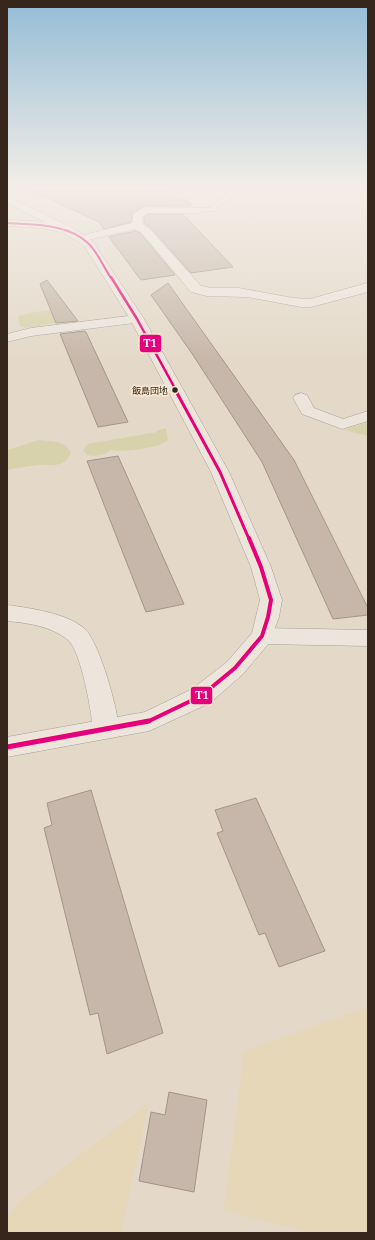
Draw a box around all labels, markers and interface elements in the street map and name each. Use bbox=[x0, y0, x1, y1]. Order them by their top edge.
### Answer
line badge: T1 bbox=[139, 334, 162, 353]
text: T1 bbox=[143, 335, 157, 350]
place label: 飯島団地 bbox=[132, 384, 168, 397]
marker: 飯島団地 bbox=[170, 385, 180, 395]
line badge: T1 bbox=[190, 686, 213, 705]
text: T1 bbox=[195, 687, 209, 702]

